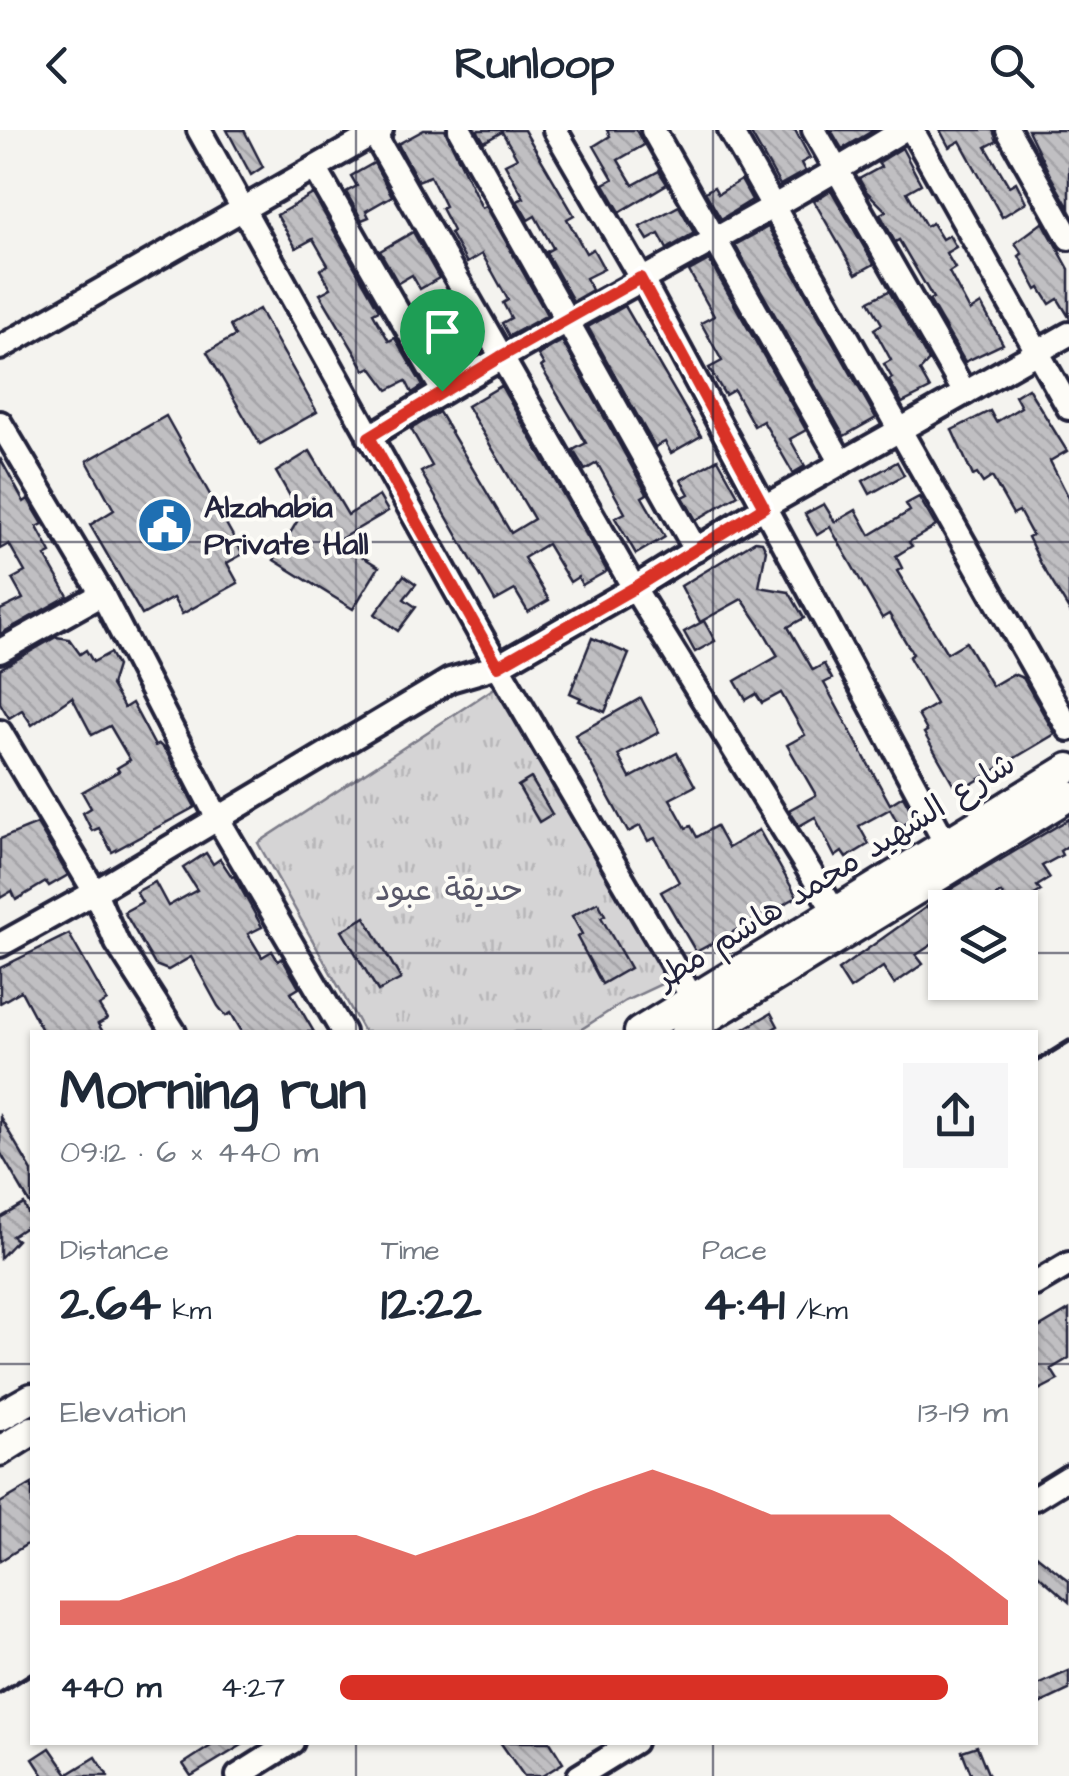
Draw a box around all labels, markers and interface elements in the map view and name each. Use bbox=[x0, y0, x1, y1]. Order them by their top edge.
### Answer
text: Runloop bbox=[454, 34, 615, 96]
icon: back bbox=[30, 38, 85, 93]
icon: search bbox=[984, 38, 1039, 93]
pin bbox=[400, 289, 485, 392]
icon: arrive bbox=[415, 304, 470, 359]
place label: Alzahabia Private Hall bbox=[204, 485, 369, 567]
public building icon: Alzahabia Private Hall bbox=[135, 495, 195, 555]
street label: شارع الشهيد محمد هاشم مطر bbox=[645, 742, 1024, 1002]
park label: حديقة عبود bbox=[375, 868, 523, 913]
map controls bbox=[928, 890, 1038, 1000]
button: layers bbox=[928, 890, 1038, 1000]
text: Morning run bbox=[60, 1054, 366, 1130]
button: share bbox=[903, 1063, 1008, 1168]
text: 09:12 · 6 × 440 m bbox=[60, 1130, 319, 1175]
text: Distance bbox=[60, 1231, 169, 1270]
text: Time bbox=[381, 1231, 440, 1270]
text: Pace bbox=[702, 1231, 767, 1270]
text: 2.64 bbox=[60, 1270, 161, 1339]
text: 12:22 bbox=[381, 1270, 482, 1339]
text: 4:41 bbox=[702, 1270, 785, 1339]
text: km bbox=[161, 1291, 211, 1330]
text: /km bbox=[785, 1291, 848, 1330]
text: Elevation bbox=[60, 1390, 186, 1435]
text: 13–19 m bbox=[918, 1390, 1008, 1435]
text: 440 m bbox=[60, 1665, 161, 1710]
text: 4:27 bbox=[220, 1665, 285, 1710]

